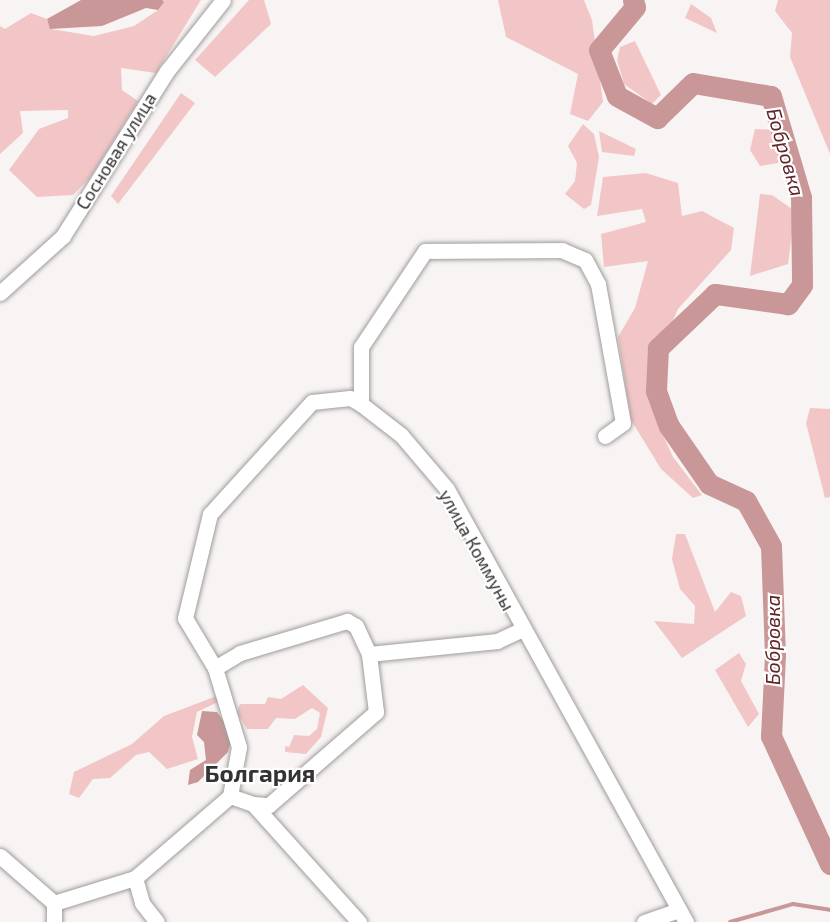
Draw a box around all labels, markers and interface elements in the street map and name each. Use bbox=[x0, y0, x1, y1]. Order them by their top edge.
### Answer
street label: Сосновая улица bbox=[71, 88, 161, 214]
water label: Бобровка bbox=[762, 105, 810, 199]
street label: улица Коммуны bbox=[435, 486, 519, 614]
water label: Бобровка bbox=[760, 595, 784, 685]
district label: Болгария bbox=[205, 759, 315, 787]

